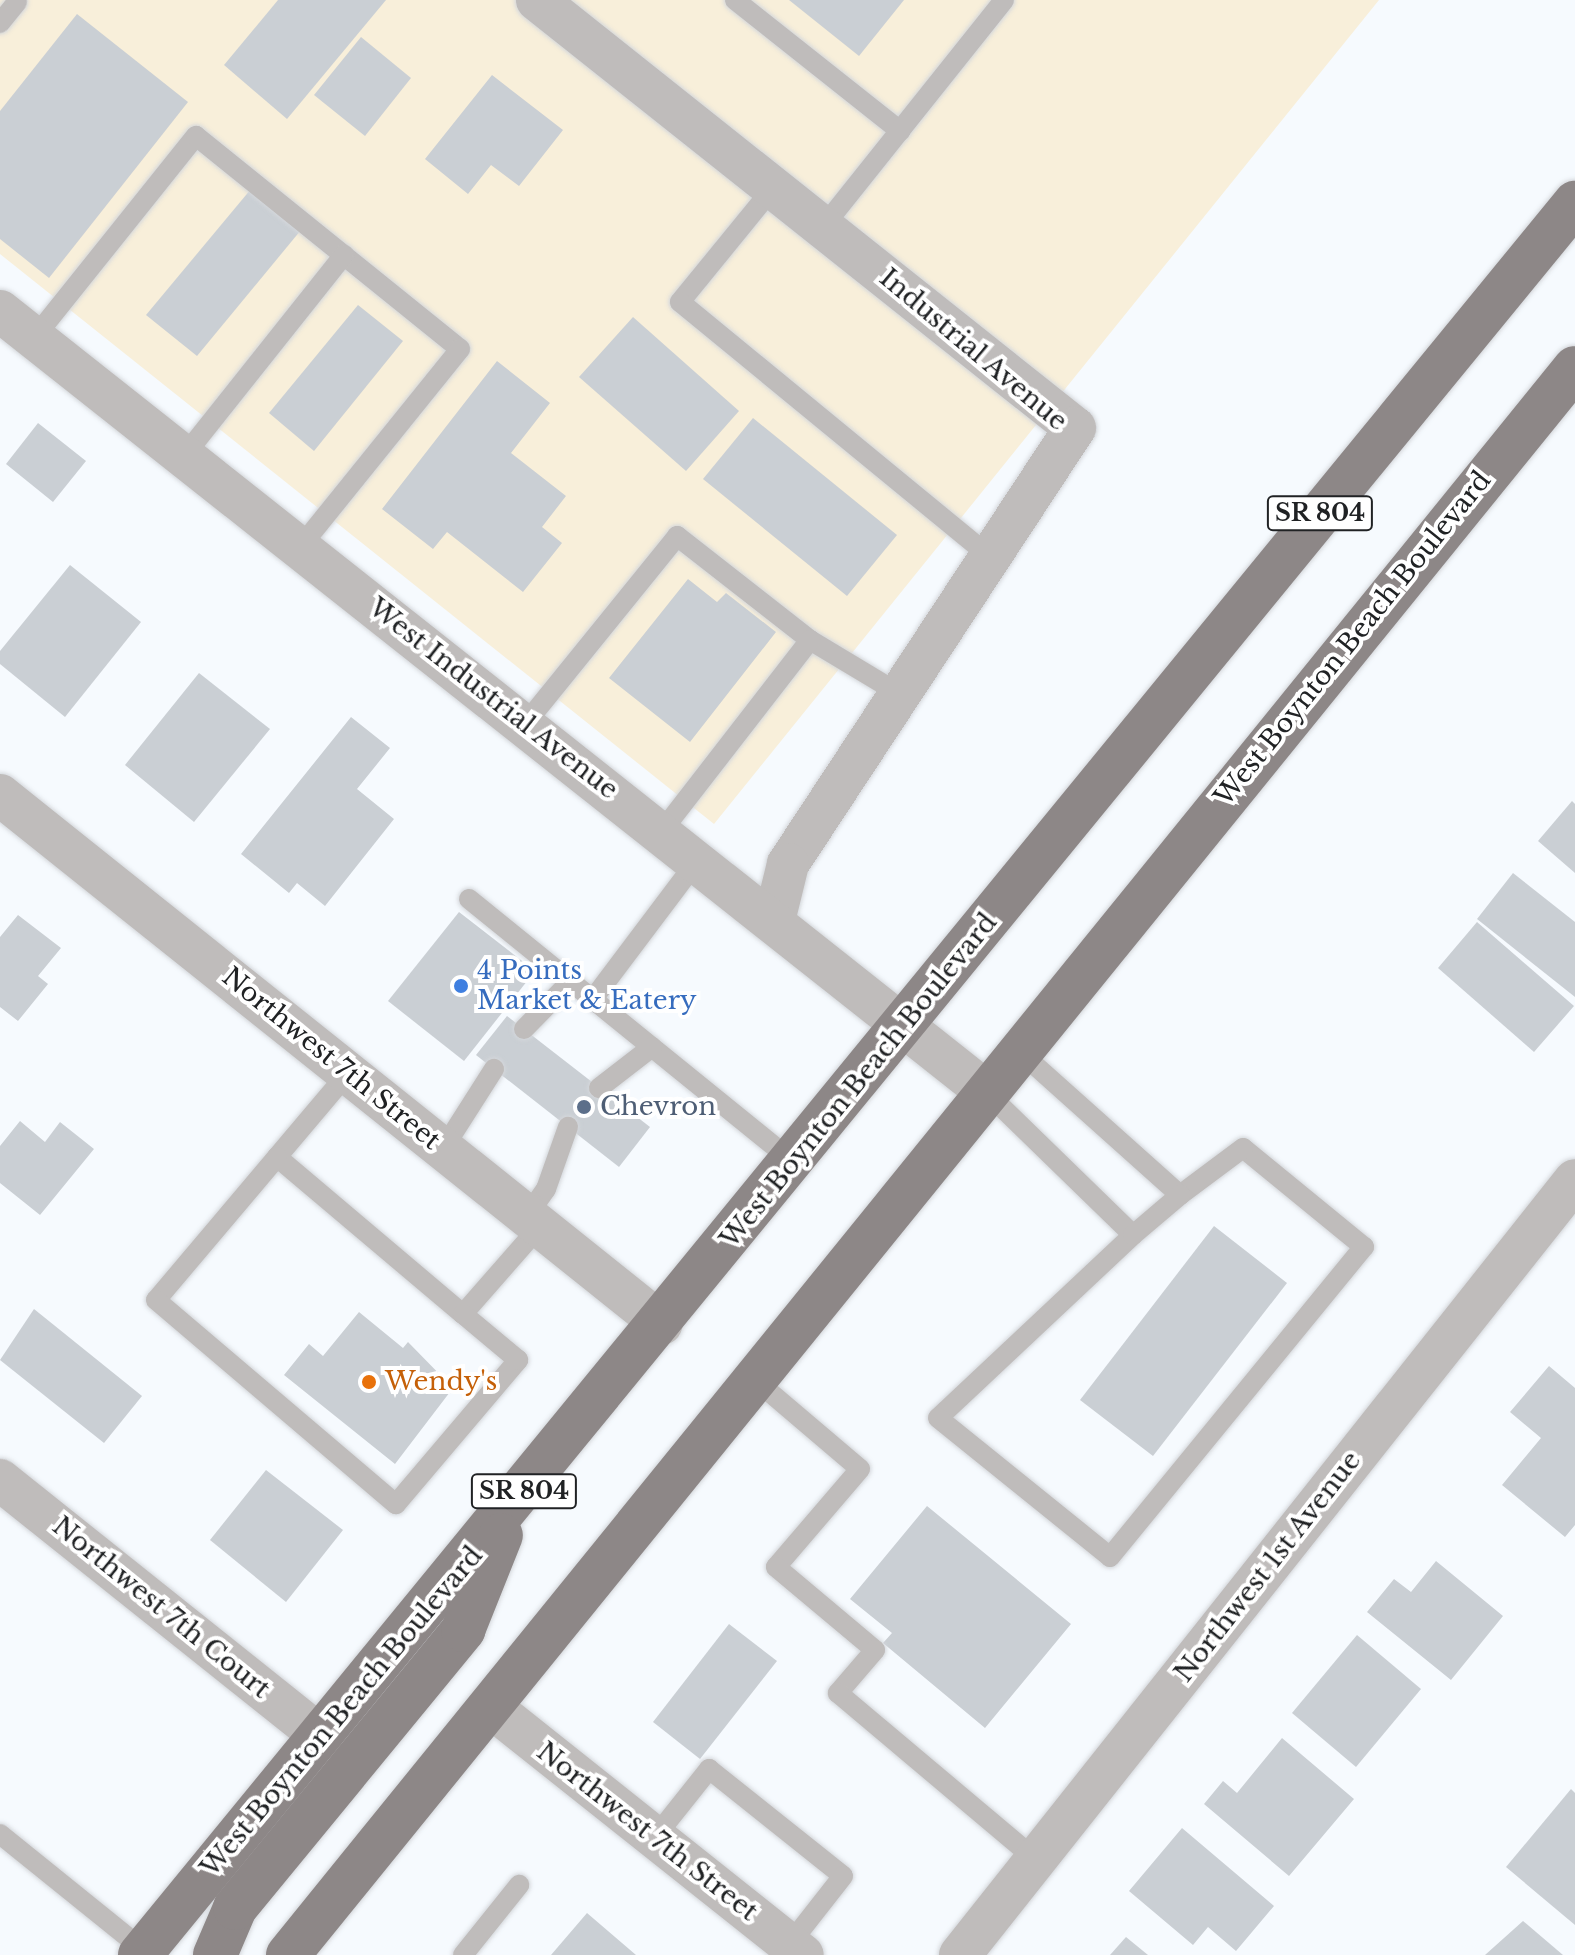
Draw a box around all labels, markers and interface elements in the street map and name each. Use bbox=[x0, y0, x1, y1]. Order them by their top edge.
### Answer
street label: Industrial Avenue bbox=[873, 262, 1073, 438]
street label: West Boynton Beach Boulevard bbox=[1208, 465, 1498, 813]
road number: SR 804 bbox=[1266, 493, 1374, 533]
street label: West Industrial Avenue bbox=[362, 592, 624, 806]
street label: West Boynton Beach Boulevard bbox=[714, 907, 1004, 1255]
place label: 4 Points Market & Eatery bbox=[477, 955, 697, 1016]
street label: Northwest 7th Street bbox=[216, 961, 446, 1157]
marker: 4 Points Market & Eatery bbox=[452, 977, 470, 995]
place label: Chevron bbox=[600, 1091, 716, 1123]
marker: Chevron bbox=[575, 1098, 593, 1116]
place label: Wendy's bbox=[385, 1366, 497, 1398]
marker: Wendy's bbox=[360, 1373, 378, 1391]
street label: Northwest 1st Avenue bbox=[1168, 1445, 1368, 1689]
road number: SR 804 bbox=[470, 1471, 578, 1511]
street label: Northwest 7th Court bbox=[46, 1511, 276, 1705]
street label: West Boynton Beach Boulevard bbox=[195, 1541, 489, 1883]
street label: Northwest 7th Street bbox=[530, 1736, 764, 1928]

